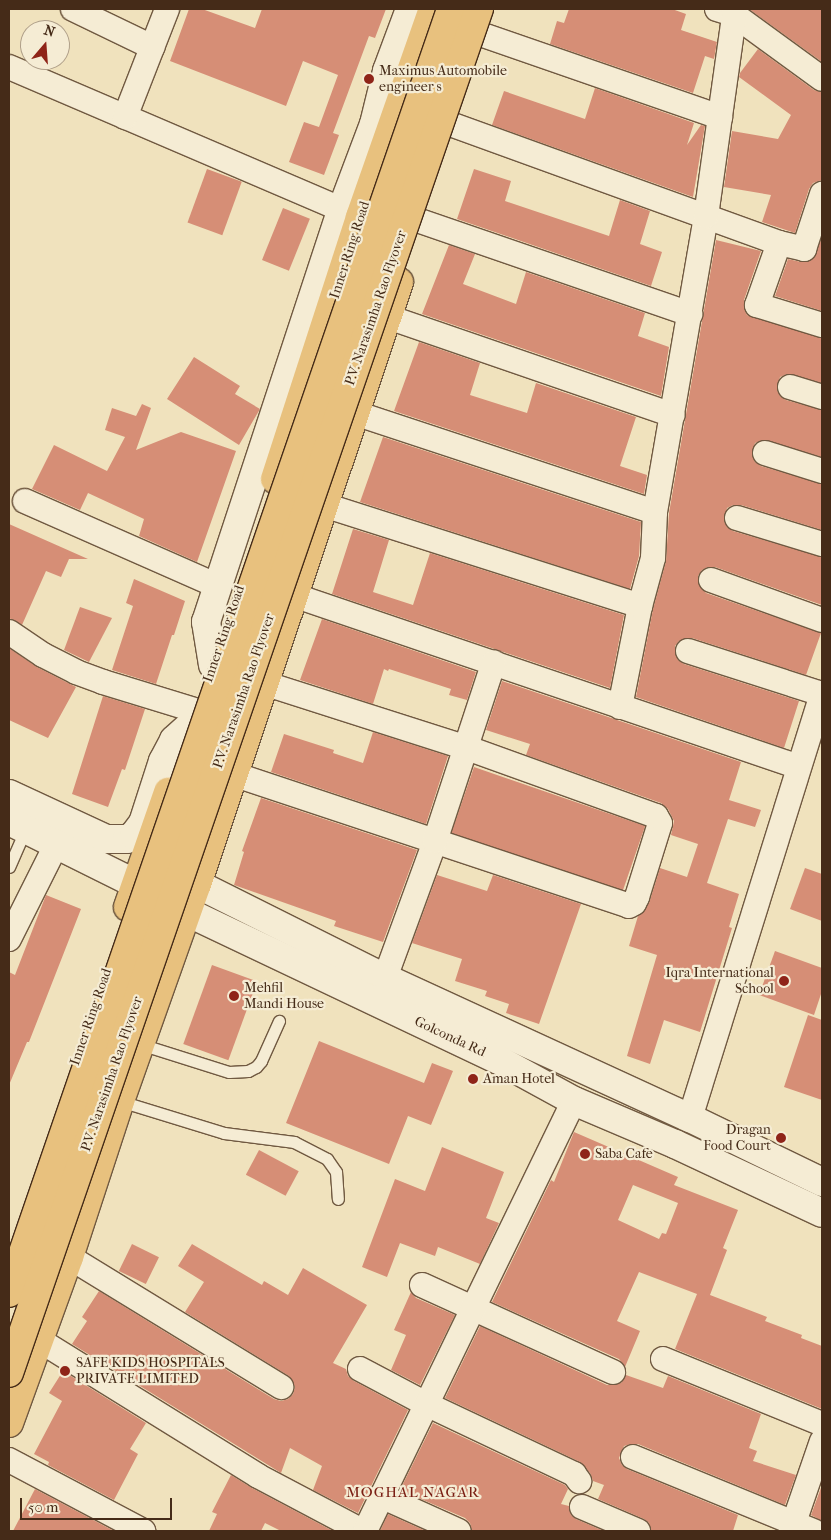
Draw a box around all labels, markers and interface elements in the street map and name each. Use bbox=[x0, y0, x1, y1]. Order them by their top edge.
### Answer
north arrow bbox=[20, 20, 70, 70]
text: N bbox=[42, 21, 57, 41]
place label: Maximus Automobile engineer s bbox=[379, 63, 507, 95]
marker: Maximus Automobile engineer s bbox=[363, 73, 375, 85]
street label: Inner Ring Road bbox=[326, 199, 374, 301]
street label: P.V. Narasimha Rao Flyover bbox=[342, 228, 410, 388]
street label: Inner Ring Road bbox=[200, 583, 248, 685]
street label: P.V. Narasimha Rao Flyover bbox=[210, 611, 278, 771]
place label: Iqra International School bbox=[666, 965, 774, 998]
street label: Inner Ring Road bbox=[67, 966, 115, 1068]
marker: Iqra International School bbox=[778, 975, 790, 987]
place label: Mehfil Mandi House bbox=[244, 980, 324, 1012]
marker: Mehfil Mandi House bbox=[228, 990, 240, 1002]
street label: P.V. Narasimha Rao Flyover bbox=[78, 994, 146, 1154]
street label: Golconda Rd bbox=[412, 1013, 488, 1061]
place label: Aman Hotel bbox=[483, 1071, 555, 1087]
marker: Aman Hotel bbox=[467, 1073, 479, 1085]
place label: Dragan Food Court bbox=[703, 1122, 771, 1154]
marker: Dragan Food Court bbox=[775, 1132, 787, 1144]
place label: Saba Cafe bbox=[595, 1146, 653, 1162]
marker: Saba Cafe bbox=[579, 1148, 591, 1160]
place label: SAFE KIDS HOSPITALS PRIVATE LIMITED bbox=[76, 1355, 225, 1388]
marker: SAFE KIDS HOSPITALS PRIVATE LIMITED bbox=[58, 1364, 72, 1378]
district label: MOGHAL NAGAR bbox=[345, 1484, 481, 1502]
scale bar bbox=[22, 1488, 175, 1520]
text: 50 m bbox=[28, 1498, 58, 1516]

